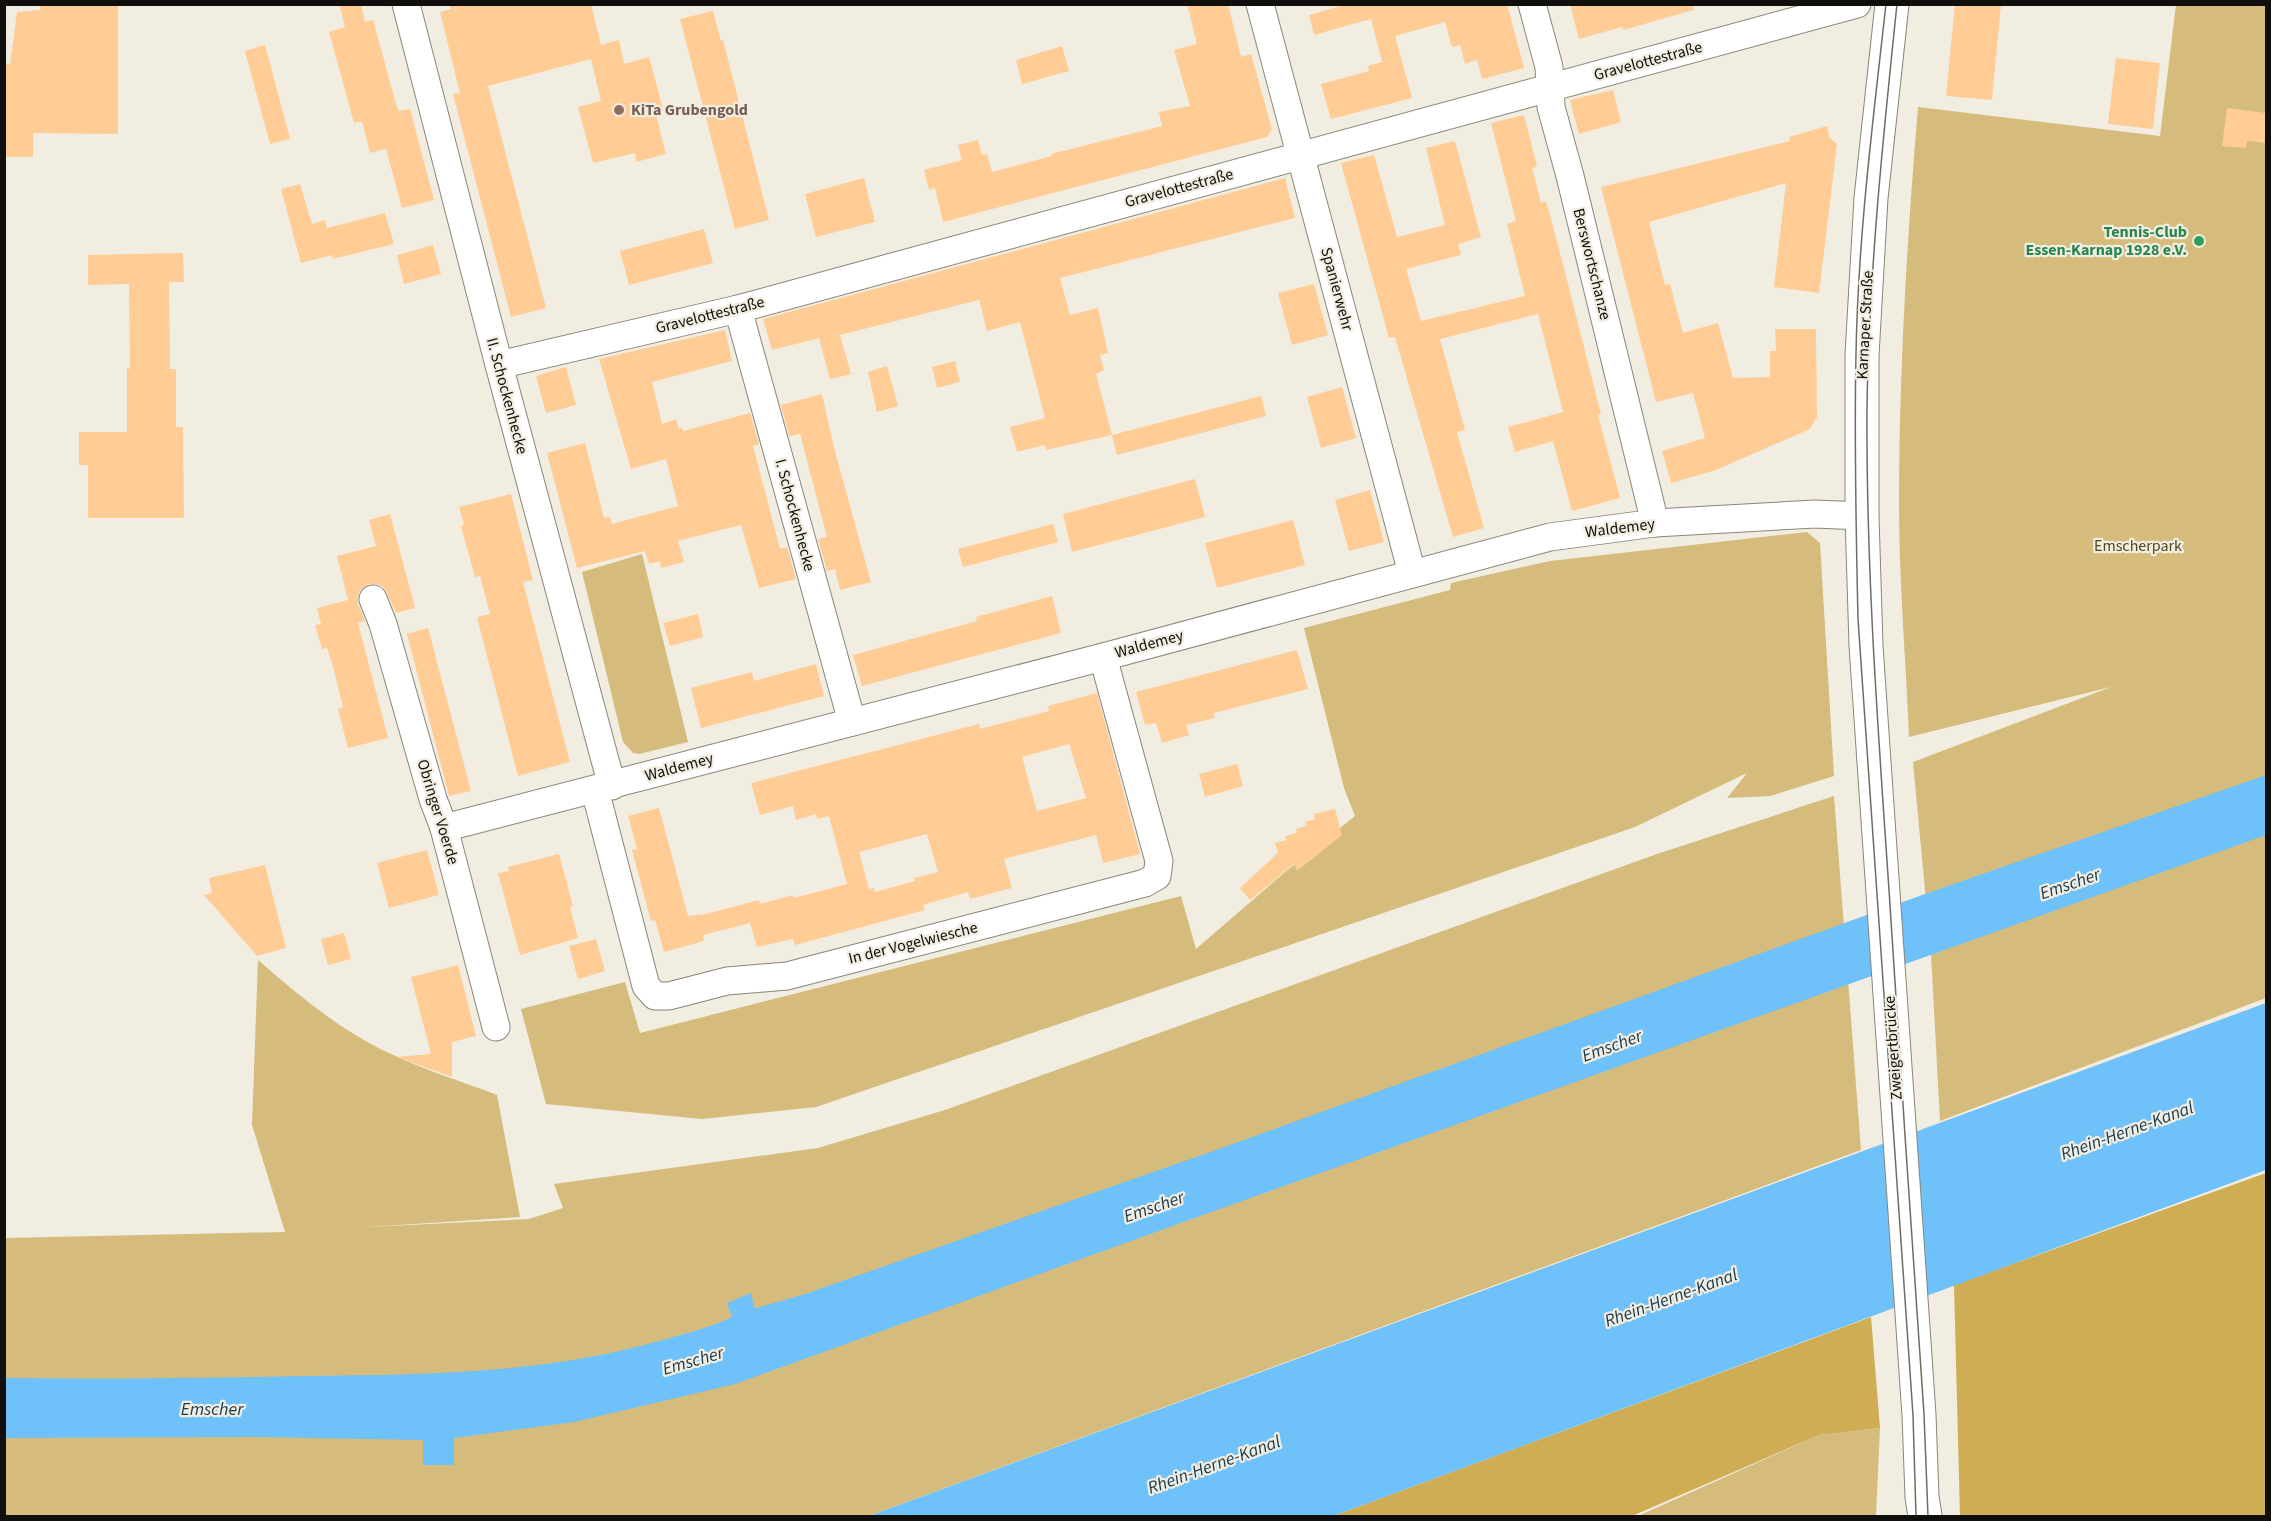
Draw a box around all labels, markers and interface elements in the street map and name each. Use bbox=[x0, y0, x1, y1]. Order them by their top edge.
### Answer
street label: Gravelottestraße bbox=[1591, 36, 1705, 86]
place label: KiTa Grubengold bbox=[631, 99, 748, 121]
marker: KiTa Grubengold bbox=[612, 103, 626, 117]
street label: Gravelottestraße bbox=[1122, 163, 1236, 213]
street label: Berswortschanze bbox=[1567, 206, 1617, 322]
place label: Tennis-Club Essen-Karnap 1928 e.V. bbox=[2025, 221, 2187, 261]
marker: Tennis-Club Essen-Karnap 1928 e.V. bbox=[2192, 234, 2206, 248]
street label: Spanierwehr bbox=[1315, 245, 1359, 334]
street label: Karnaper Straße bbox=[1851, 270, 1879, 380]
street label: Gravelottestraße bbox=[653, 291, 767, 339]
street label: II. Schockenhecke bbox=[481, 335, 533, 457]
street label: I. Schockenhecke bbox=[769, 456, 821, 574]
street label: Waldemey bbox=[1584, 513, 1657, 543]
park label: Emscherpark bbox=[2094, 535, 2182, 557]
street label: Waldemey bbox=[1112, 624, 1186, 664]
street label: Waldemey bbox=[642, 747, 716, 787]
street label: Obringer Voerde bbox=[412, 757, 464, 867]
water label: Emscher bbox=[2036, 862, 2105, 906]
street label: In der Vogelwiesche bbox=[846, 916, 980, 970]
street label: Zweigertbrücke bbox=[1878, 995, 1908, 1101]
water label: Emscher bbox=[1578, 1023, 1647, 1068]
water label: Rhein-Herne-Kanal bbox=[2057, 1095, 2198, 1167]
water label: Emscher bbox=[1120, 1185, 1189, 1229]
water label: Rhein-Herne-Kanal bbox=[1601, 1262, 1742, 1334]
water label: Emscher bbox=[659, 1340, 727, 1382]
water label: Emscher bbox=[181, 1397, 244, 1422]
water label: Rhein-Herne-Kanal bbox=[1144, 1429, 1285, 1501]

